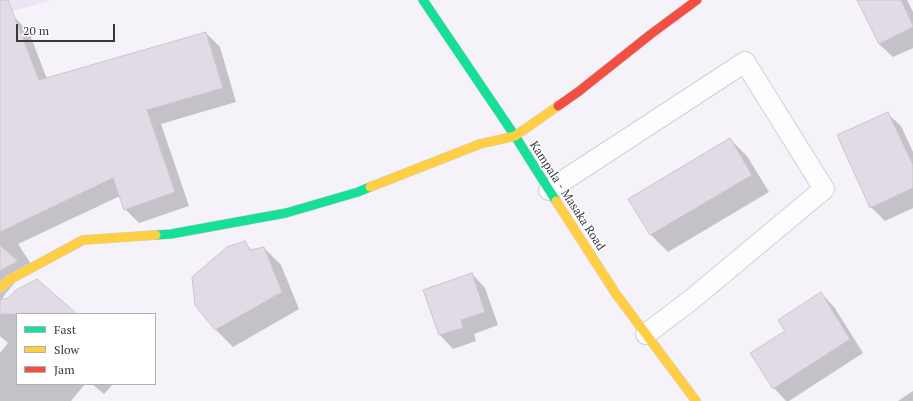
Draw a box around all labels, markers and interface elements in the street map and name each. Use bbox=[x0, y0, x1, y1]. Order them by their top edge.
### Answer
scale bar bbox=[18, 16, 117, 42]
text: 20 m bbox=[23, 23, 49, 38]
street label: Kampala - Masaka Road bbox=[526, 139, 608, 253]
legend bbox=[16, 313, 156, 385]
text: Fast bbox=[54, 322, 76, 337]
text: Slow bbox=[54, 342, 79, 357]
text: Jam bbox=[54, 362, 75, 377]

